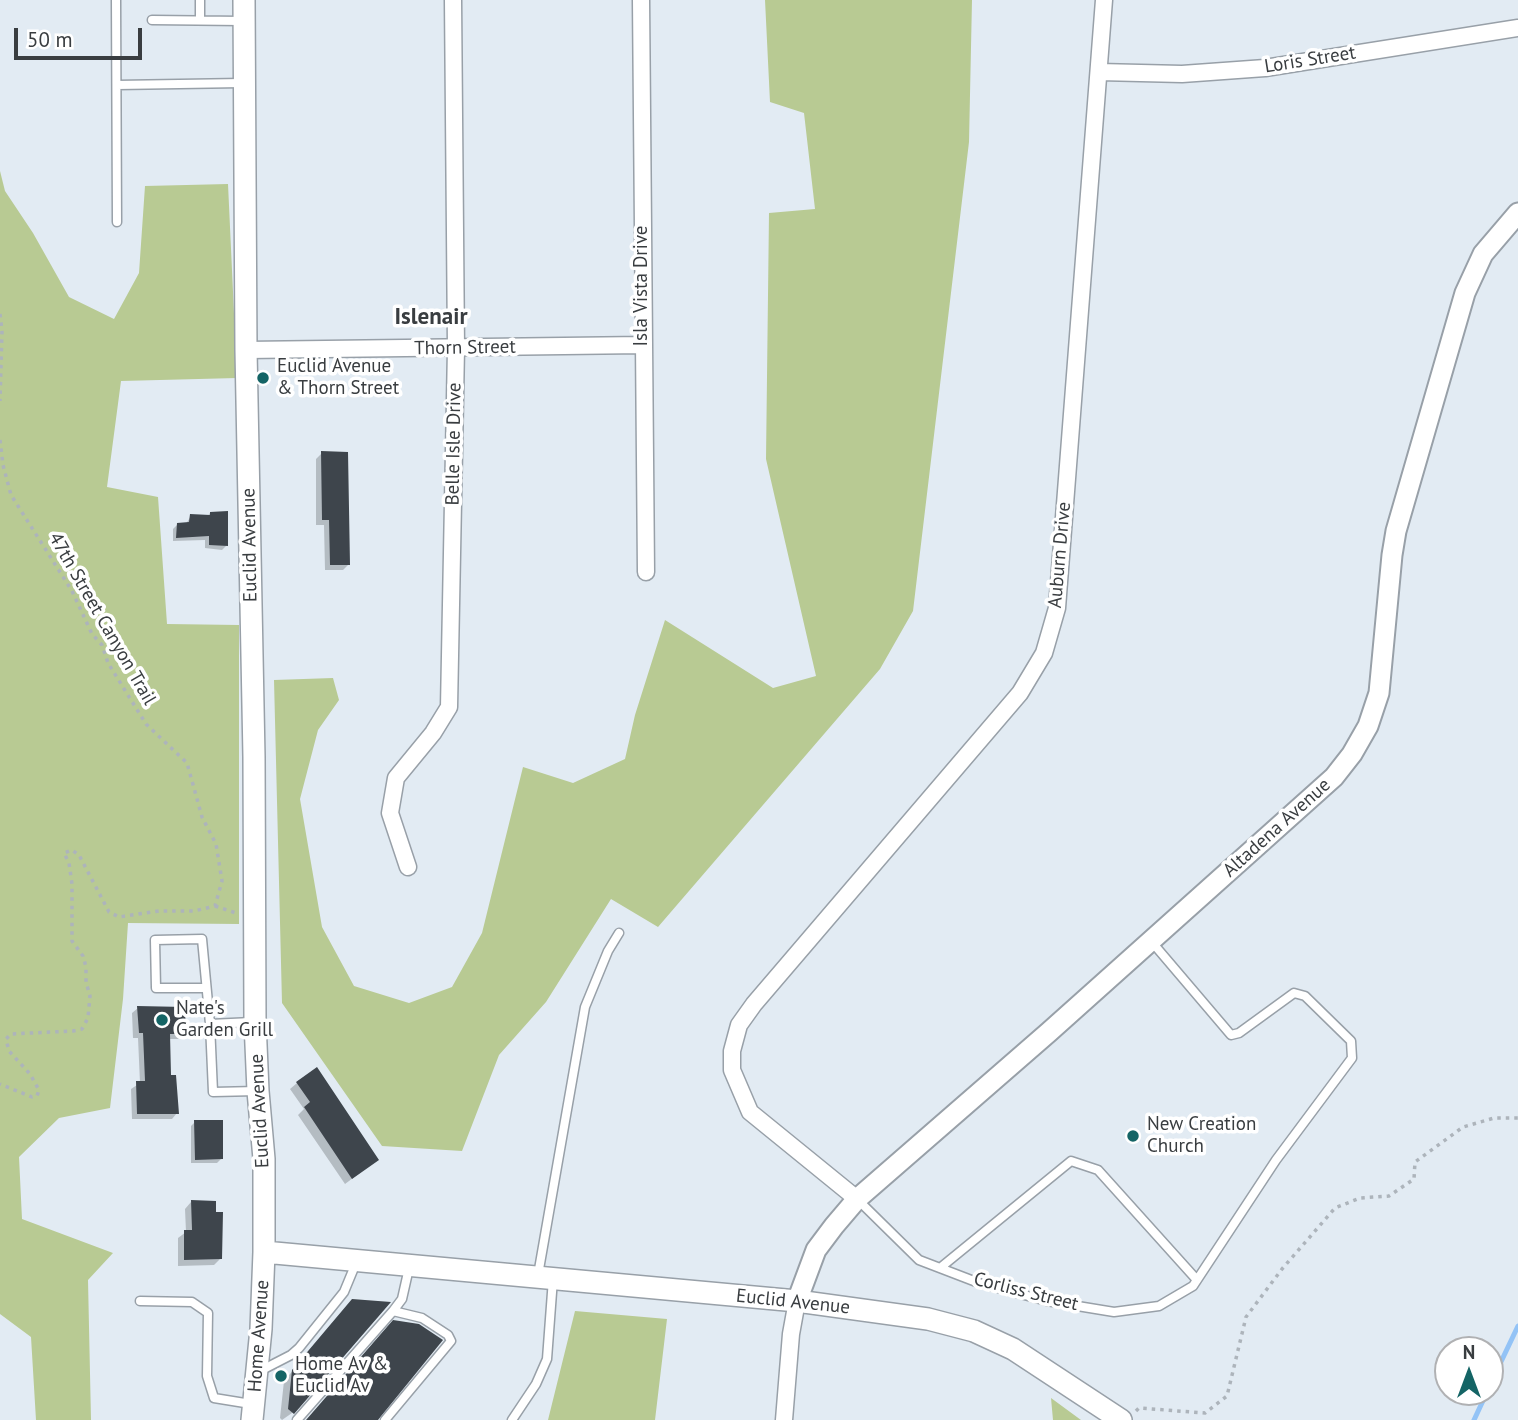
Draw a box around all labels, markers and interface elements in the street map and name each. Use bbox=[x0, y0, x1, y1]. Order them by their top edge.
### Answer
scale bar bbox=[18, 14, 145, 58]
text: 50 m bbox=[27, 26, 73, 53]
street label: Loris Street bbox=[1263, 42, 1357, 78]
street label: Isla Vista Drive bbox=[631, 226, 653, 346]
district label: Islenair bbox=[395, 303, 467, 331]
street label: Thorn Street bbox=[414, 336, 516, 360]
place label: Euclid Avenue & Thorn Street bbox=[277, 356, 399, 400]
marker: Euclid Avenue & Thorn Street bbox=[255, 370, 271, 386]
street label: Belle Isle Drive bbox=[442, 382, 466, 506]
street label: Euclid Avenue bbox=[238, 488, 262, 602]
street label: Auburn Drive bbox=[1044, 501, 1076, 609]
street label: 47th Street Canyon Trail bbox=[43, 529, 161, 709]
street label: Altadena Avenue bbox=[1219, 774, 1335, 882]
place label: Nate's Garden Grill bbox=[176, 998, 273, 1042]
marker: Nate's Garden Grill bbox=[154, 1012, 170, 1028]
street label: Euclid Avenue bbox=[246, 1053, 274, 1169]
place label: New Creation Church bbox=[1147, 1114, 1256, 1158]
marker: New Creation Church bbox=[1125, 1128, 1141, 1144]
street label: Corliss Street bbox=[971, 1268, 1081, 1316]
street label: Home Avenue bbox=[244, 1279, 274, 1393]
street label: Euclid Avenue bbox=[735, 1285, 851, 1319]
north arrow bbox=[1434, 1336, 1504, 1406]
text: N bbox=[1463, 1340, 1475, 1364]
place label: Home Av & Euclid Av bbox=[295, 1354, 388, 1398]
marker: Home Av & Euclid Av bbox=[273, 1368, 289, 1384]

